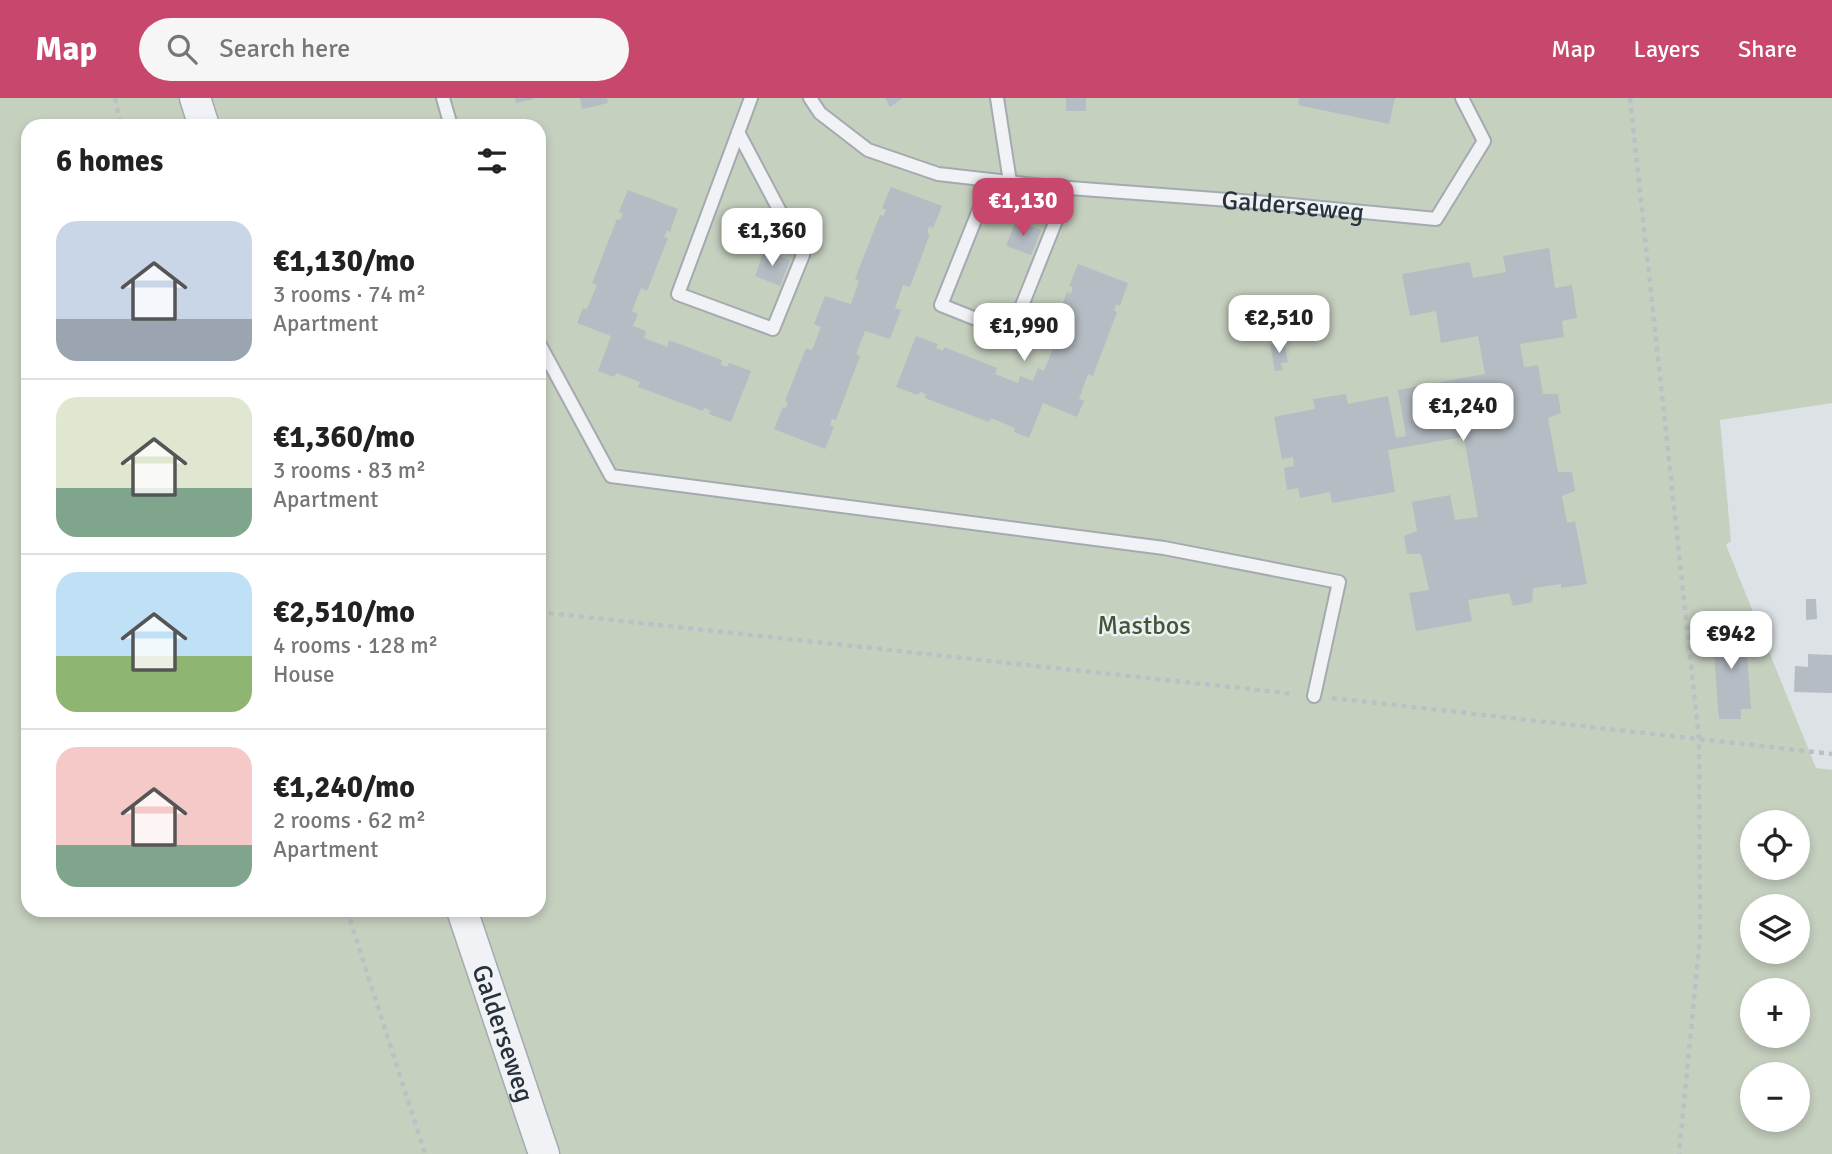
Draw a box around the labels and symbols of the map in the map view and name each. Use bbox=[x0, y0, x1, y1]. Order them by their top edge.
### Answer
pin: €1,130 bbox=[966, 178, 1080, 238]
street label: Galderseweg bbox=[1220, 185, 1366, 229]
pin: €1,360 bbox=[715, 208, 829, 268]
pin: €2,510 bbox=[1222, 296, 1336, 355]
pin: €1,990 bbox=[967, 303, 1081, 363]
pin: €1,240 bbox=[1406, 384, 1520, 443]
park label: Mastbos bbox=[1097, 610, 1191, 642]
pin: €942 bbox=[1690, 612, 1772, 671]
street label: Galderseweg bbox=[465, 961, 540, 1106]

